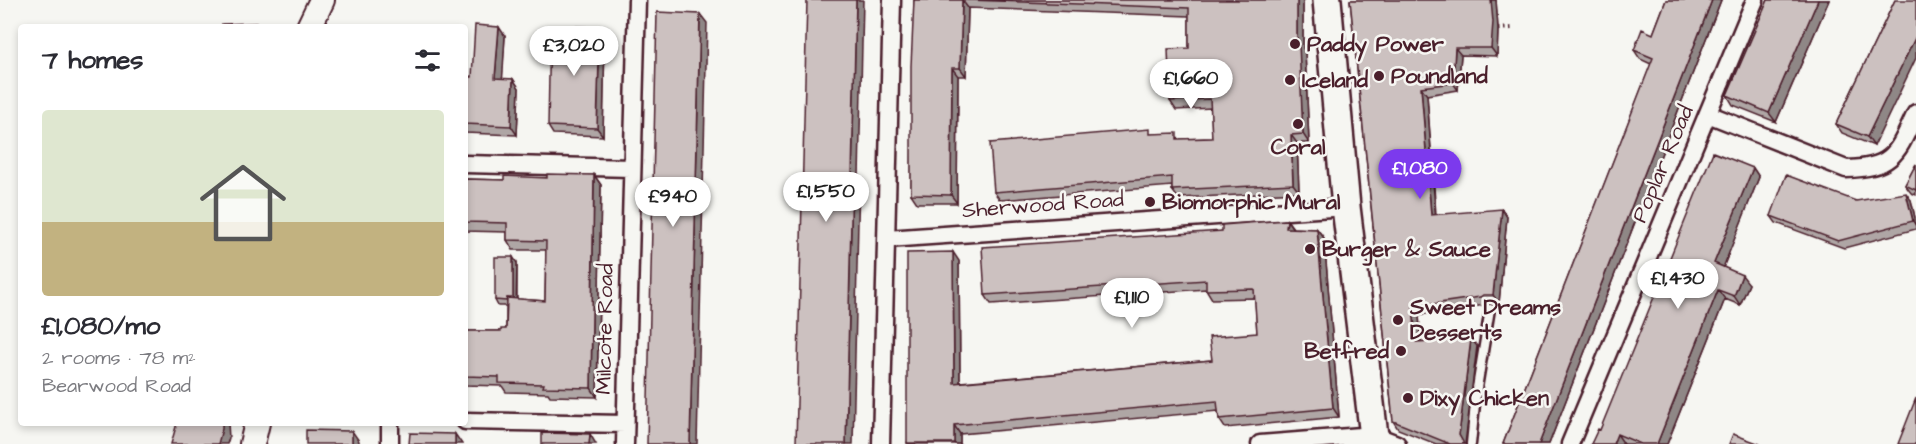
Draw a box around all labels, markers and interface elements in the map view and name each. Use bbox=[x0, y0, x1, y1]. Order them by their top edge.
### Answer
pin: £3,020 bbox=[525, 26, 623, 77]
place label: Paddy Power bbox=[1307, 29, 1445, 62]
text: £3,020 bbox=[543, 31, 605, 59]
marker: Paddy Power bbox=[1288, 37, 1302, 51]
text: 7 homes bbox=[42, 42, 143, 78]
icon: filters bbox=[411, 44, 444, 77]
pin: £1,660 bbox=[1142, 59, 1240, 110]
place label: Poundland bbox=[1391, 61, 1489, 92]
text: £1,660 bbox=[1164, 64, 1218, 92]
place label: Iceland bbox=[1302, 65, 1369, 96]
marker: Poundland bbox=[1372, 69, 1386, 83]
marker: Iceland bbox=[1283, 73, 1297, 87]
street label: Poplar Road bbox=[1624, 101, 1702, 227]
marker: Coral bbox=[1291, 117, 1305, 131]
place label: Coral bbox=[1271, 132, 1326, 163]
icon: home bbox=[189, 149, 297, 257]
pin: £1,080 bbox=[1371, 149, 1469, 200]
text: £1,080 bbox=[1392, 154, 1448, 182]
pin: £1,550 bbox=[777, 172, 875, 223]
pin: £940 bbox=[637, 177, 709, 228]
text: £1,550 bbox=[797, 177, 855, 205]
text: £940 bbox=[649, 182, 697, 210]
street label: Sherwood Road bbox=[961, 184, 1125, 226]
place label: Biomorphic Mural bbox=[1162, 187, 1341, 218]
marker: Biomorphic Mural bbox=[1143, 195, 1157, 209]
place label: Burger & Sauce bbox=[1322, 234, 1491, 266]
marker: Burger & Sauce bbox=[1303, 242, 1317, 256]
pin: £1,430 bbox=[1629, 259, 1727, 310]
street label: Milcote Road bbox=[588, 263, 622, 395]
text: £1,430 bbox=[1651, 264, 1705, 292]
pin: £1,110 bbox=[1083, 278, 1181, 329]
text: £1,110 bbox=[1115, 283, 1149, 311]
place label: Sweet Dreams Desserts bbox=[1409, 292, 1561, 348]
text: £1,080/mo bbox=[42, 308, 160, 344]
marker: Sweet Dreams Desserts bbox=[1391, 313, 1405, 327]
place label: Betfred bbox=[1304, 336, 1390, 367]
text: 2 rooms · 78 m² bbox=[42, 344, 196, 372]
marker: Betfred bbox=[1394, 344, 1408, 358]
text: Bearwood Road bbox=[42, 372, 191, 400]
place label: Dixy Chicken bbox=[1420, 383, 1549, 416]
marker: Dixy Chicken bbox=[1401, 391, 1415, 405]

